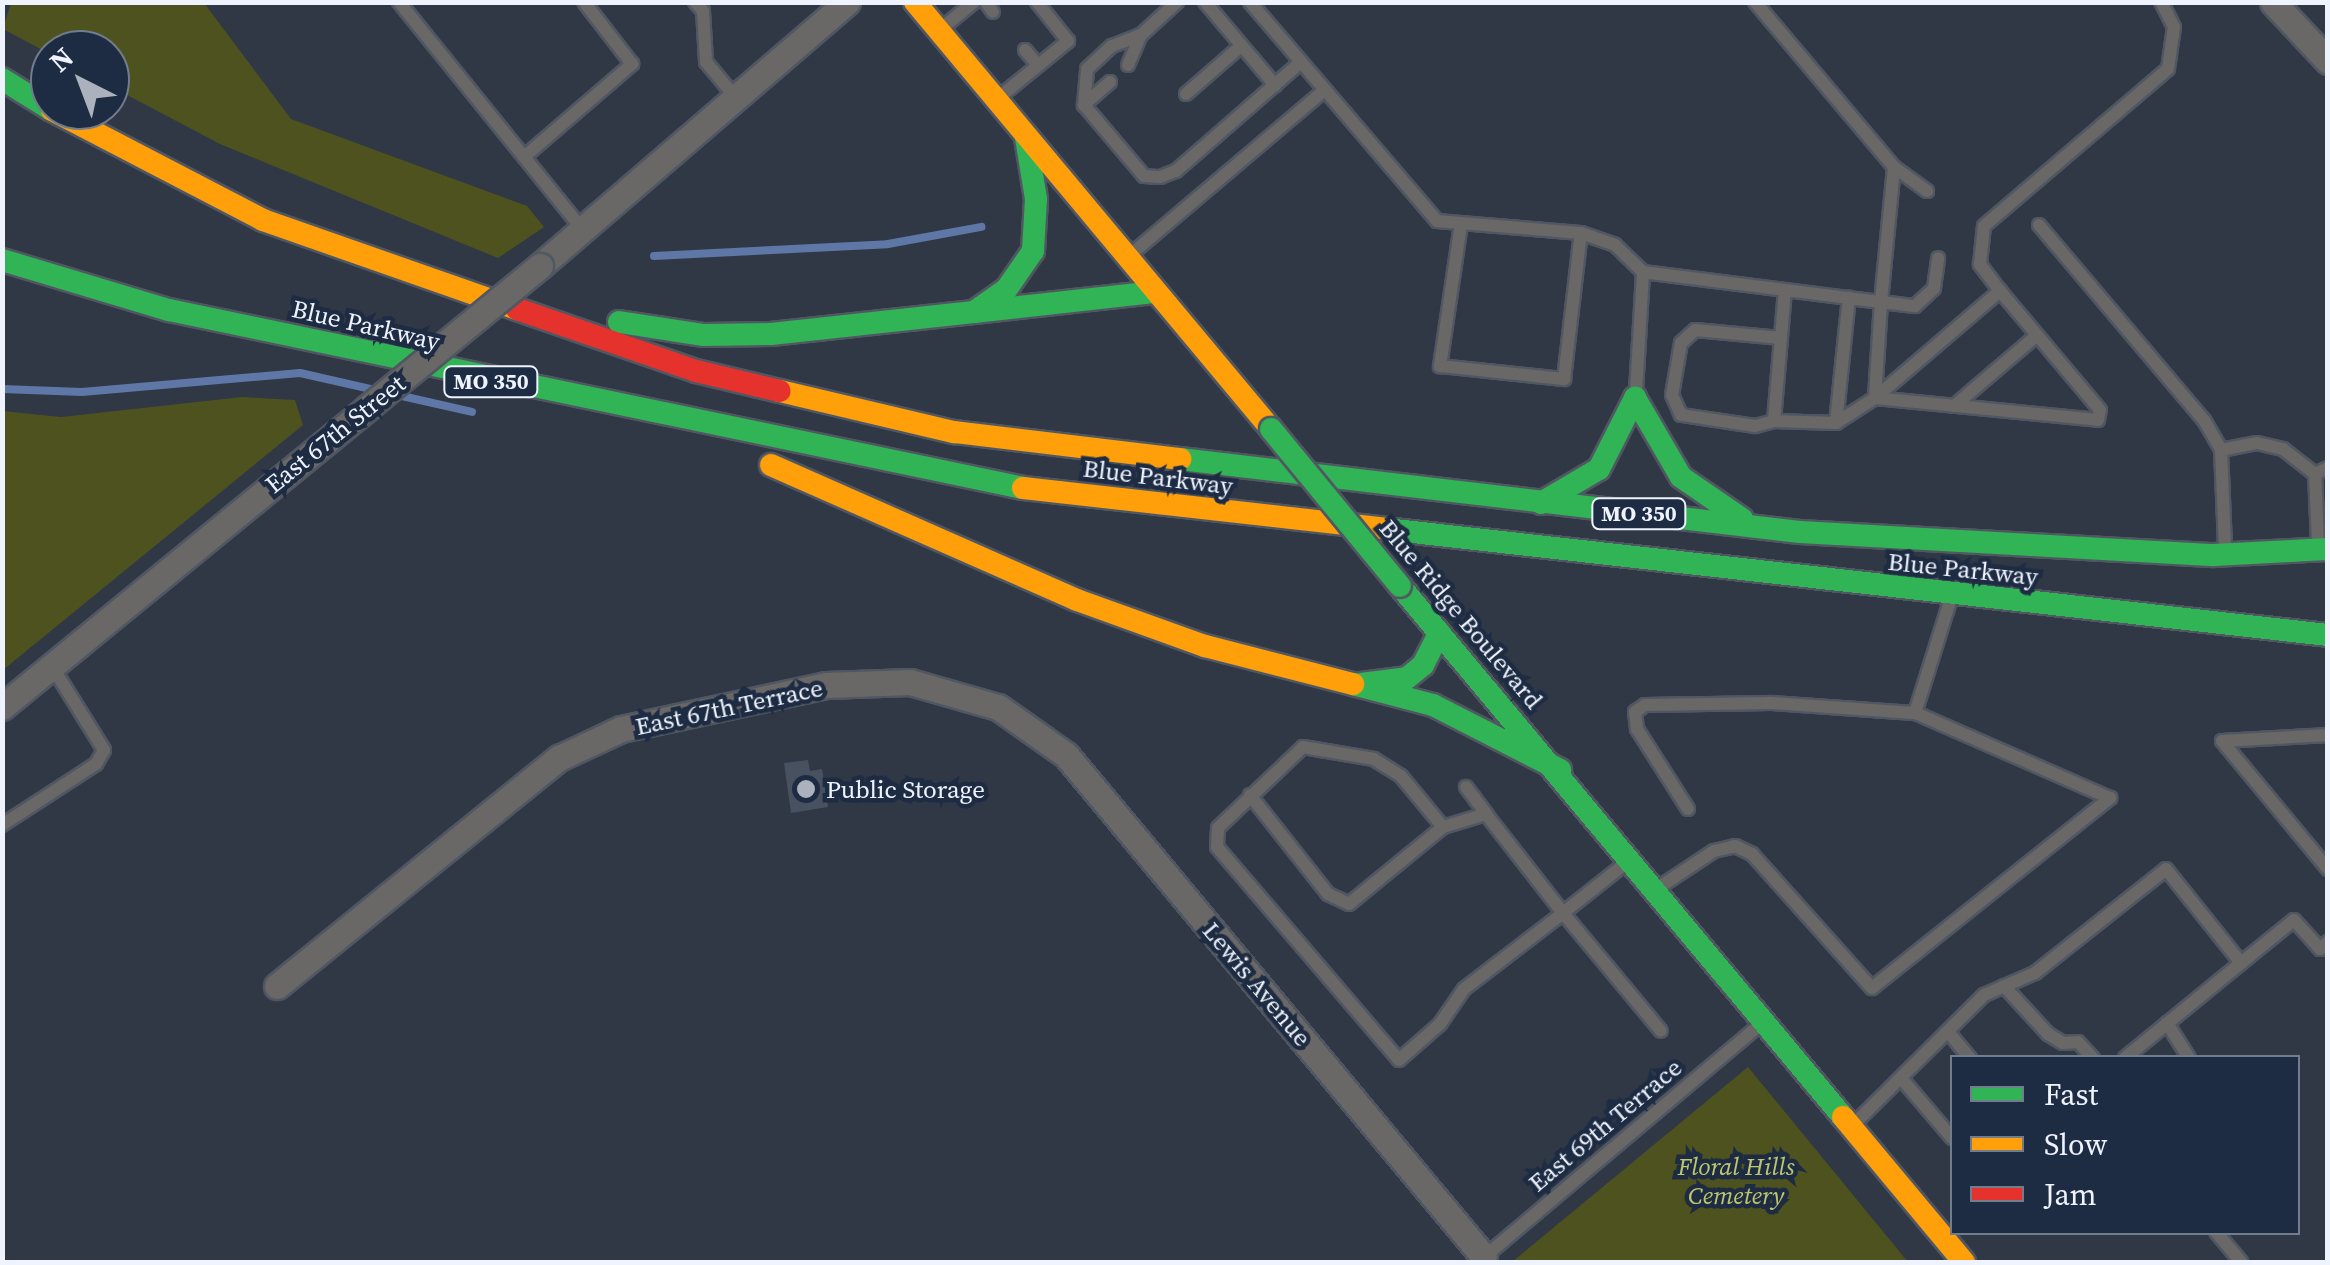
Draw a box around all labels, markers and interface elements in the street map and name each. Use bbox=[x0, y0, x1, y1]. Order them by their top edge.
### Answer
north arrow bbox=[30, 30, 130, 130]
text: N bbox=[41, 38, 82, 80]
street label: Blue Parkway bbox=[289, 293, 443, 357]
road number: MO 350 bbox=[441, 365, 541, 399]
street label: East 67th Street bbox=[259, 368, 411, 500]
street label: Blue Parkway bbox=[1081, 453, 1235, 501]
road number: MO 350 bbox=[1589, 497, 1689, 531]
street label: Blue Ridge Boulevard bbox=[1373, 513, 1549, 715]
street label: Blue Parkway bbox=[1886, 546, 2040, 592]
street label: East 67th Terrace bbox=[632, 672, 826, 742]
place label: Public Storage bbox=[826, 774, 985, 804]
marker: Public Storage bbox=[795, 778, 817, 800]
street label: Lewis Avenue bbox=[1196, 916, 1318, 1052]
street label: East 69th Terrace bbox=[1522, 1052, 1688, 1198]
legend bbox=[1950, 1055, 2300, 1235]
text: Fast bbox=[2044, 1074, 2098, 1115]
text: Slow bbox=[2044, 1124, 2107, 1165]
park label: Floral Hills Cemetery bbox=[1678, 1152, 1794, 1211]
text: Jam bbox=[2044, 1174, 2097, 1215]

